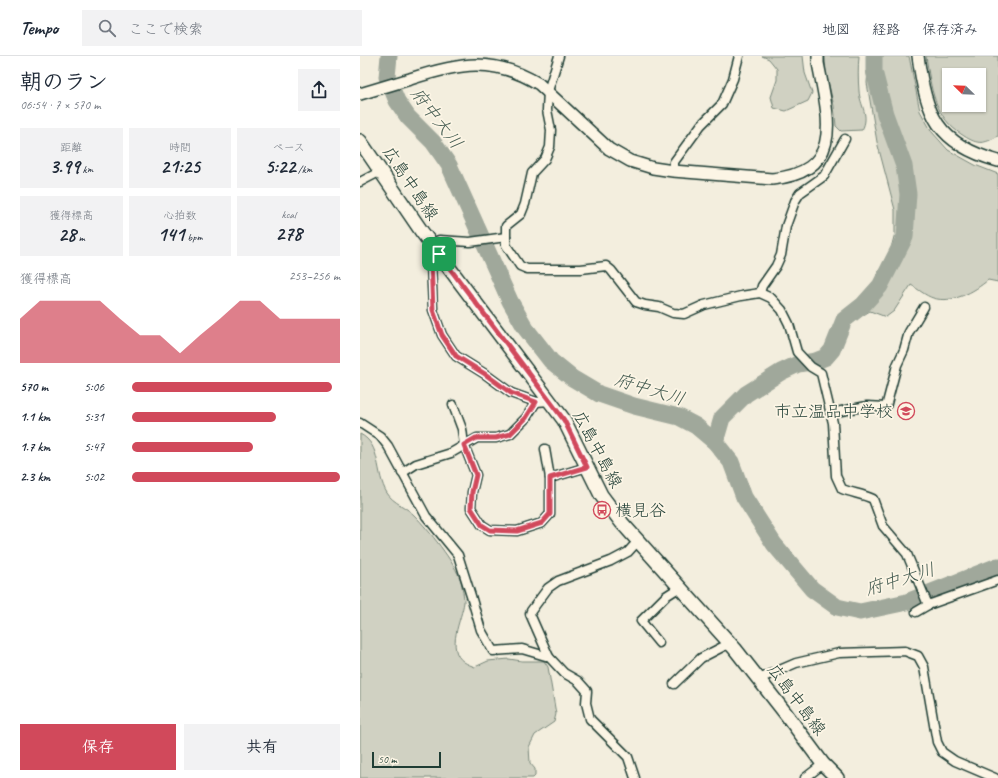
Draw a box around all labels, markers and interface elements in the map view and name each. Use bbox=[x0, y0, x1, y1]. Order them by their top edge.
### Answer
search box bbox=[82, 10, 362, 46]
text: Tempo bbox=[20, 16, 58, 40]
icon: search bbox=[96, 17, 118, 39]
text: ここで検索 bbox=[128, 20, 203, 39]
text: 地図 bbox=[822, 21, 850, 38]
text: 経路 bbox=[872, 21, 900, 38]
text: 保存済み bbox=[922, 21, 978, 38]
text: 朝のラン bbox=[20, 68, 108, 96]
north arrow bbox=[942, 68, 986, 112]
map controls bbox=[942, 68, 986, 112]
button: share bbox=[298, 69, 340, 111]
water label: 府中大川 bbox=[406, 83, 468, 153]
text: 06:54 · 7 × 570 m bbox=[20, 97, 101, 113]
text: 距離 bbox=[60, 140, 82, 154]
text: 時間 bbox=[169, 140, 191, 154]
text: ペース bbox=[272, 140, 305, 154]
street label: 広島中島線 bbox=[378, 142, 443, 224]
text: 3.99 bbox=[49, 154, 80, 179]
text: 21:25 bbox=[160, 154, 200, 179]
text: 5:22 bbox=[265, 154, 295, 179]
text: km bbox=[80, 162, 93, 176]
text: /km bbox=[295, 162, 313, 176]
text: kcal bbox=[281, 207, 296, 221]
text: 獲得標高 bbox=[49, 208, 93, 222]
text: 心拍数 bbox=[163, 208, 196, 222]
text: 278 bbox=[275, 221, 302, 246]
text: 28 bbox=[58, 222, 76, 247]
text: 141 bbox=[158, 222, 185, 247]
text: m bbox=[76, 230, 85, 244]
text: bpm bbox=[185, 230, 202, 244]
pin bbox=[422, 237, 456, 271]
icon: arrive bbox=[428, 243, 450, 265]
text: 253–256 m bbox=[289, 268, 340, 284]
text: 獲得標高 bbox=[20, 271, 72, 287]
water label: 府中大川 bbox=[612, 368, 688, 410]
text: 570 m bbox=[20, 379, 48, 395]
text: 5:06 bbox=[84, 379, 104, 395]
place label: 市立温品中学校 bbox=[774, 401, 893, 422]
school or university icon: 市立温品中学校 bbox=[896, 401, 916, 421]
street label: 広島中島線 bbox=[568, 407, 627, 492]
text: 1.1 km bbox=[20, 409, 50, 425]
text: 5:31 bbox=[84, 409, 104, 425]
text: 1.7 km bbox=[20, 439, 50, 455]
text: 5:47 bbox=[84, 439, 104, 455]
text: 2.3 km bbox=[20, 469, 50, 485]
text: 5:02 bbox=[84, 469, 104, 485]
bus stop icon: 横見谷 bbox=[592, 500, 612, 520]
place label: 横見谷 bbox=[615, 500, 666, 521]
water label: 府中大川 bbox=[862, 558, 938, 600]
street label: 広島中島線 bbox=[763, 659, 831, 740]
button: 保存 bbox=[20, 724, 176, 770]
button: 共有 bbox=[184, 724, 340, 770]
scale bar bbox=[372, 750, 441, 769]
text: 50 m bbox=[378, 752, 397, 766]

